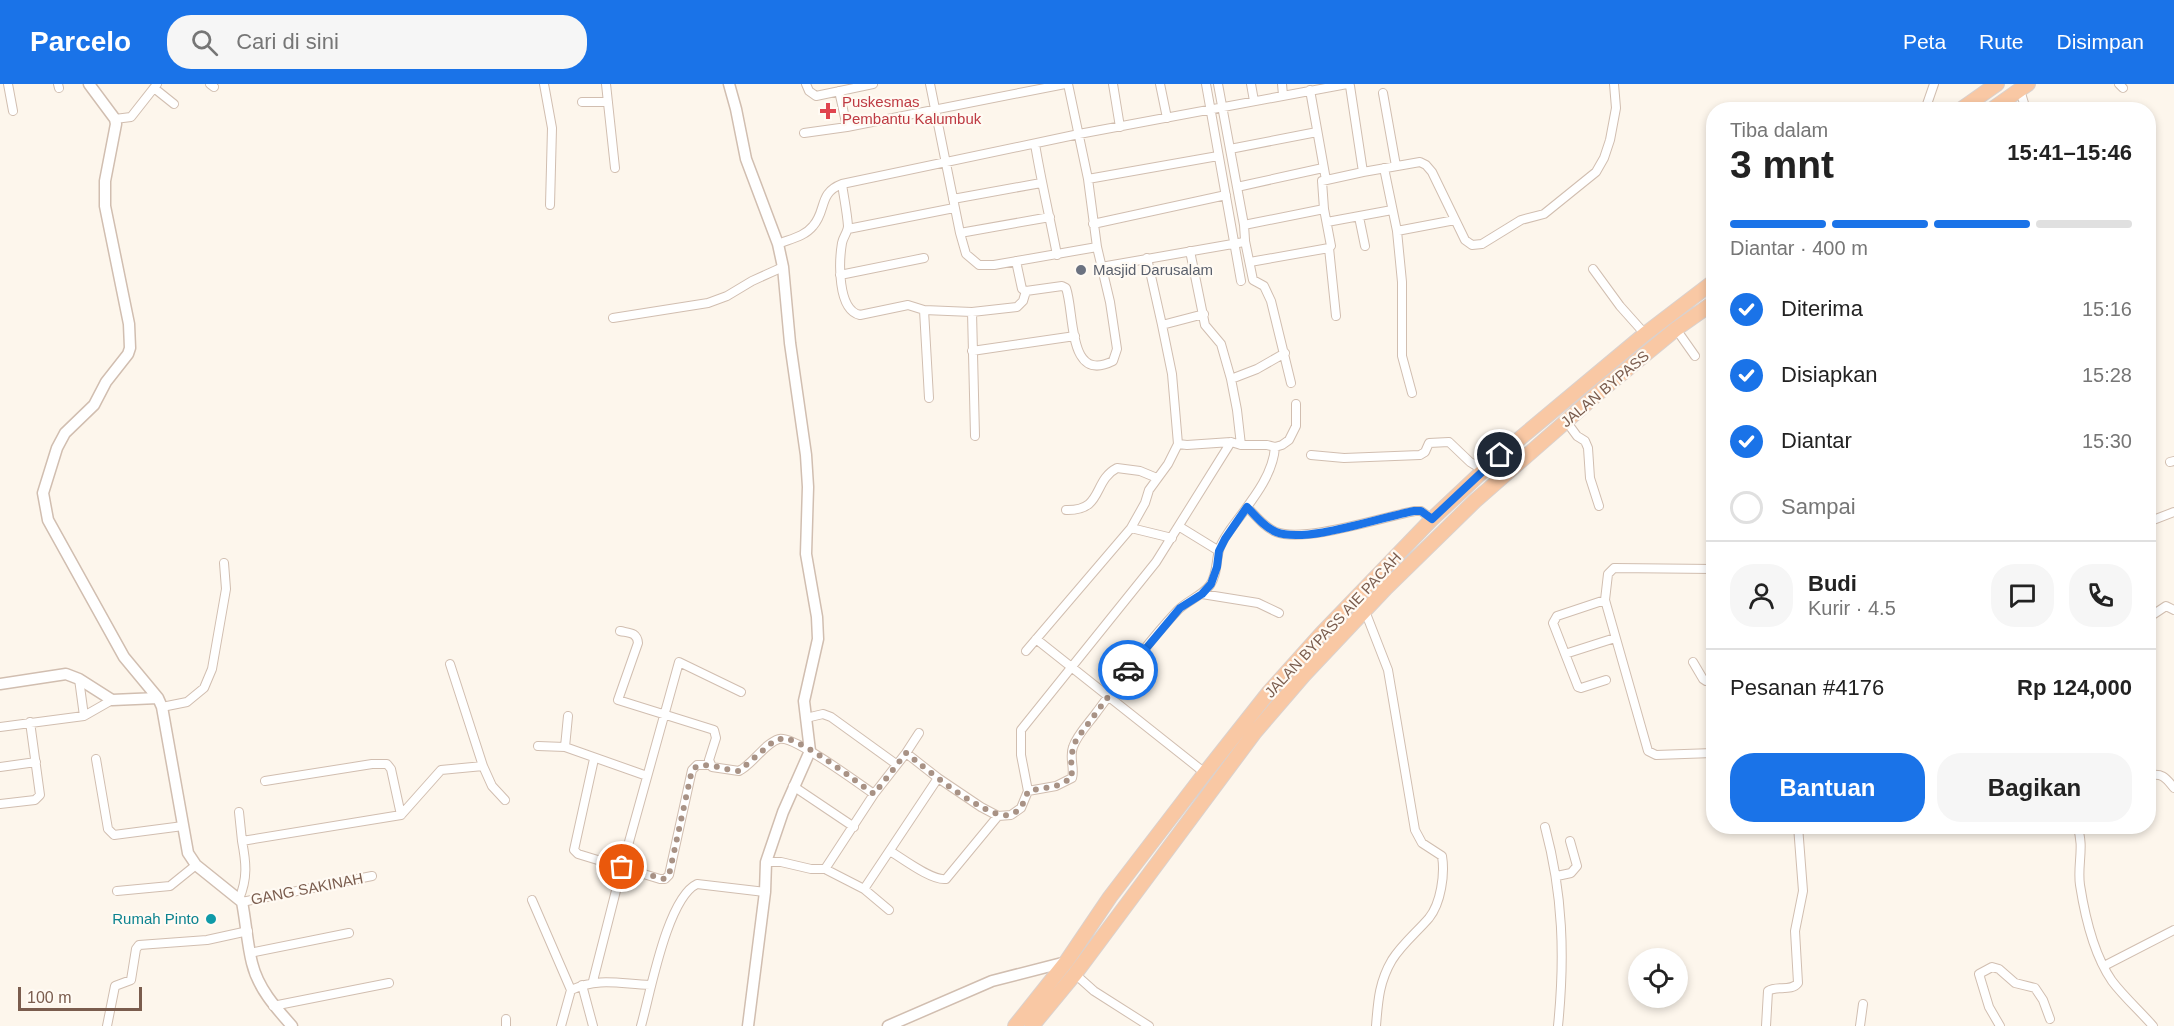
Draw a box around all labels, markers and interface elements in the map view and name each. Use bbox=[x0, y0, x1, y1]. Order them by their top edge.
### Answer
search box bbox=[167, 15, 587, 69]
text: Parcelo bbox=[30, 26, 131, 57]
icon: search bbox=[188, 26, 221, 59]
text: Cari di sini bbox=[236, 29, 339, 54]
text: Peta bbox=[1903, 30, 1946, 53]
text: Rute bbox=[1979, 30, 2023, 53]
text: Disimpan bbox=[2056, 30, 2144, 53]
place label: Puskesmas Pembantu Kalumbuk bbox=[842, 93, 982, 127]
marker: Puskesmas Pembantu Kalumbuk bbox=[819, 102, 837, 120]
text: Tiba dalam bbox=[1730, 119, 1828, 141]
text: 15:41–15:46 bbox=[2007, 140, 2132, 165]
text: 3 mnt bbox=[1730, 143, 1834, 186]
text: Diantar · 400 m bbox=[1730, 237, 1868, 259]
place label: Masjid Darusalam bbox=[1093, 261, 1213, 278]
marker: Masjid Darusalam bbox=[1074, 263, 1088, 277]
icon: check bbox=[1730, 293, 1763, 326]
text: Diterima bbox=[1781, 296, 1863, 321]
text: 15:16 bbox=[2082, 298, 2132, 320]
street label: JALAN BYPASS bbox=[1557, 347, 1652, 430]
icon: check bbox=[1730, 359, 1763, 392]
text: Disiapkan bbox=[1781, 362, 1878, 387]
text: 15:28 bbox=[2082, 364, 2132, 386]
icon: check bbox=[1730, 425, 1763, 458]
text: Diantar bbox=[1781, 428, 1852, 453]
pin bbox=[1474, 429, 1525, 480]
text: 15:30 bbox=[2082, 430, 2132, 452]
icon: home bbox=[1483, 438, 1516, 471]
text: Sampai bbox=[1781, 494, 1856, 519]
street label: JALAN BYPASS AIE PACAH bbox=[1261, 549, 1404, 701]
button: person bbox=[1730, 564, 1793, 627]
button: chat bbox=[1991, 564, 2054, 627]
button: phone bbox=[2069, 564, 2132, 627]
text: Budi bbox=[1808, 571, 1857, 596]
text: Kurir · 4.5 bbox=[1808, 597, 1896, 619]
courier bbox=[1098, 640, 1158, 700]
icon: car bbox=[1112, 654, 1145, 687]
text: Pesanan #4176 bbox=[1730, 675, 1884, 700]
text: Rp 124,000 bbox=[2017, 675, 2132, 700]
button: Bantuan bbox=[1730, 753, 1925, 822]
button: Bagikan bbox=[1937, 753, 2132, 822]
pin bbox=[596, 841, 647, 892]
icon: bag bbox=[605, 850, 638, 883]
street label: GANG SAKINAH bbox=[249, 869, 365, 908]
place label: Rumah Pinto bbox=[112, 910, 199, 927]
marker: Rumah Pinto bbox=[204, 912, 218, 926]
map controls bbox=[1628, 948, 1688, 1008]
button: locate bbox=[1628, 948, 1688, 1008]
scale bar bbox=[18, 984, 142, 1012]
text: 100 m bbox=[27, 989, 71, 1006]

